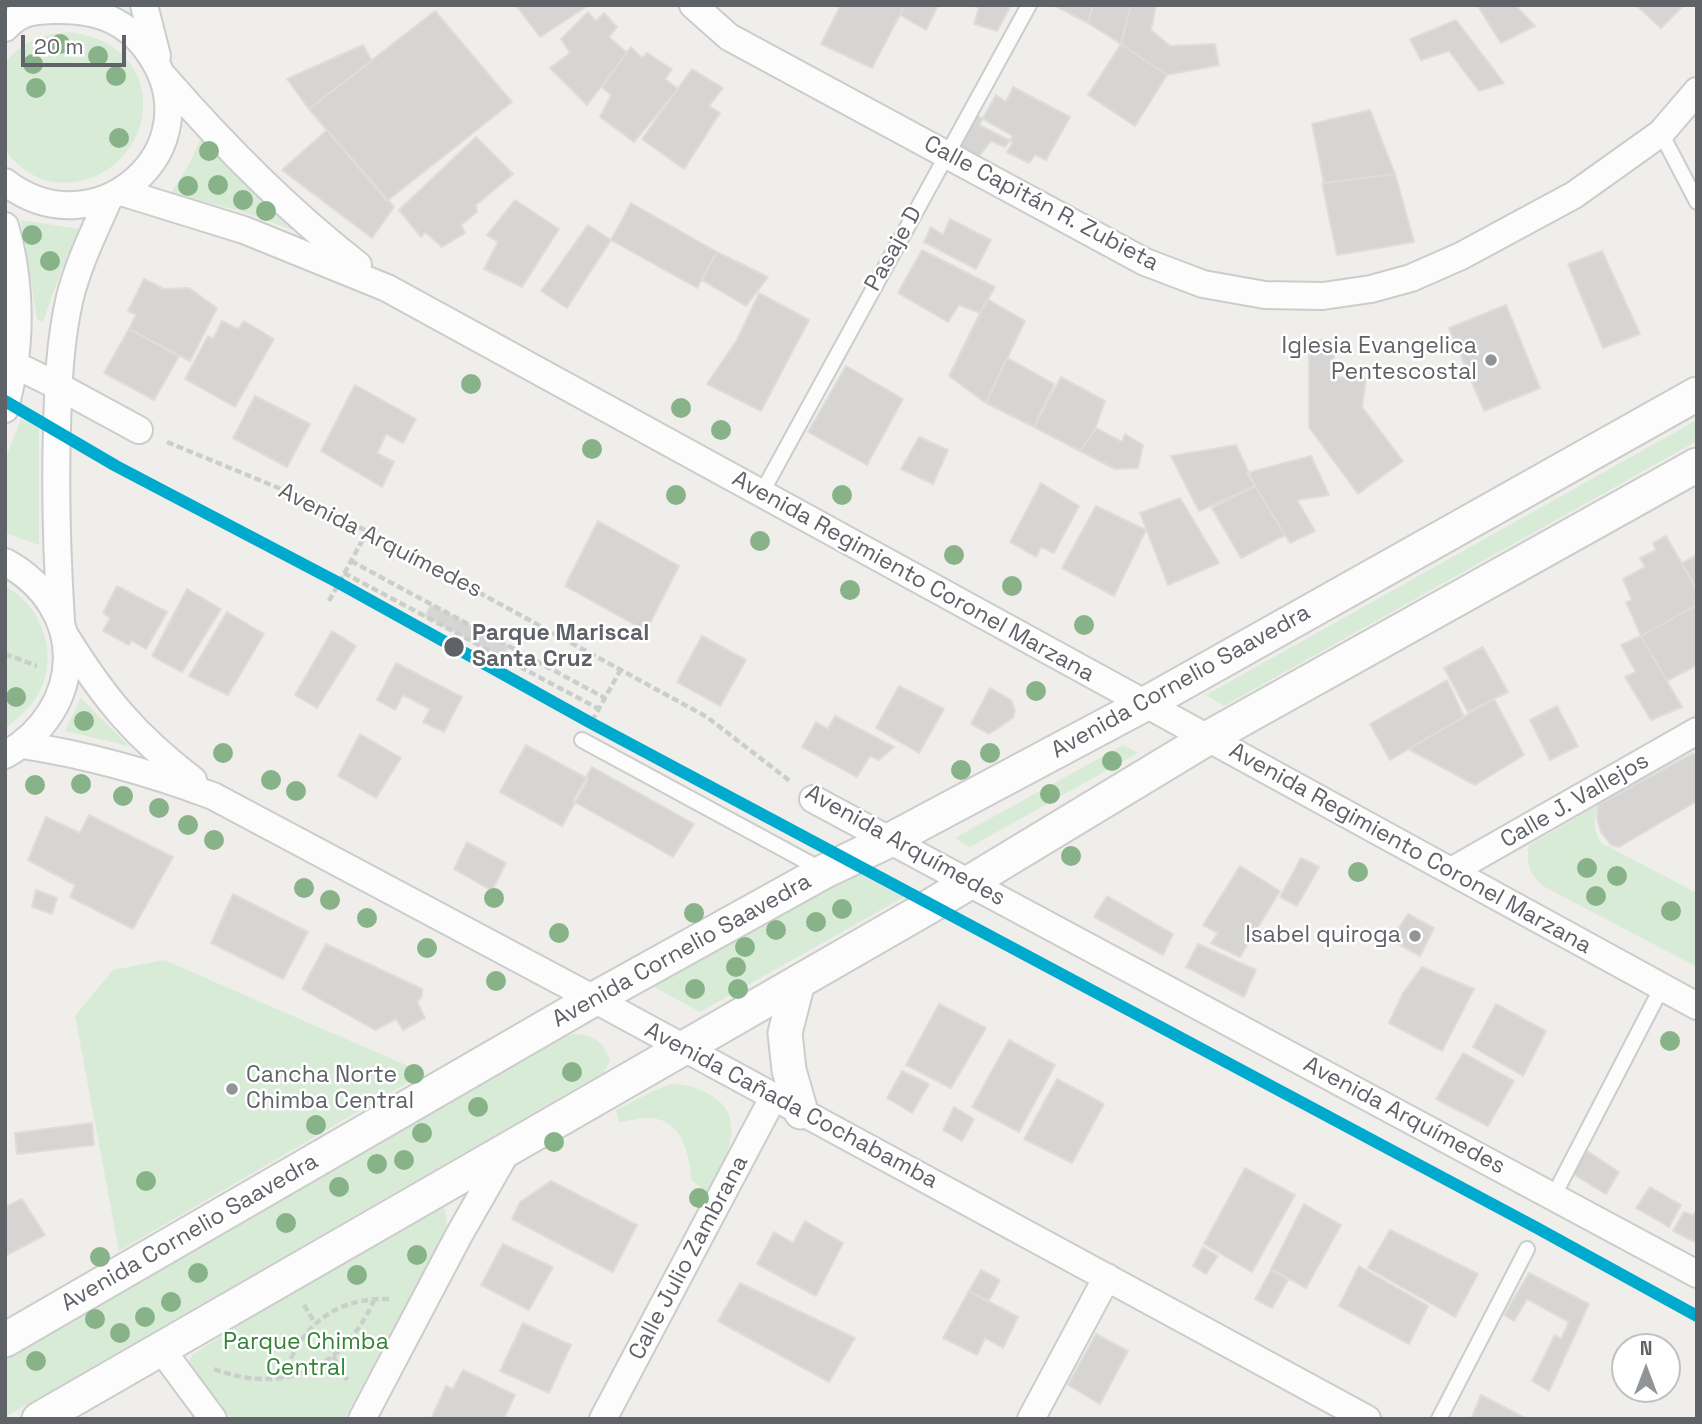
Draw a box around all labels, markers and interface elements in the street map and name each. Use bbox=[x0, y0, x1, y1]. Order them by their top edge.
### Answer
scale bar bbox=[24, 21, 130, 65]
text: 20 m bbox=[34, 33, 84, 60]
street label: Calle Capitán R. Zubieta bbox=[919, 130, 1163, 278]
street label: Pasaje D bbox=[860, 202, 928, 296]
place label: Iglesia Evangelica Pentescostal bbox=[1282, 333, 1477, 387]
marker: Iglesia Evangelica Pentescostal bbox=[1483, 352, 1499, 368]
street label: Avenida Regimiento Coronel Marzana bbox=[727, 466, 1099, 688]
street label: Avenida Arquímedes bbox=[274, 478, 486, 604]
street label: Avenida Cornelio Saavedra bbox=[1047, 599, 1315, 765]
place label: Parque Mariscal Santa Cruz bbox=[472, 620, 649, 674]
marker: Parque Mariscal Santa Cruz bbox=[442, 635, 466, 659]
street label: Avenida Regimiento Coronel Marzana bbox=[1224, 738, 1596, 960]
street label: Calle J. Vallejos bbox=[1496, 747, 1654, 855]
street label: Avenida Arquímedes bbox=[800, 780, 1010, 912]
street label: Avenida Cornelio Saavedra bbox=[548, 868, 816, 1034]
place label: Isabel quiroga bbox=[1245, 922, 1401, 950]
marker: Isabel quiroga bbox=[1407, 928, 1423, 944]
street label: Avenida Cañada Cochabamba bbox=[640, 1017, 942, 1195]
street label: Avenida Arquímedes bbox=[1298, 1051, 1510, 1181]
place label: Cancha Norte Chimba Central bbox=[246, 1062, 414, 1116]
marker: Cancha Norte Chimba Central bbox=[224, 1081, 240, 1097]
street label: Avenida Cornelio Saavedra bbox=[57, 1148, 323, 1318]
street label: Calle Julio Zambrana bbox=[623, 1151, 755, 1365]
park label: Parque Chimba Central bbox=[223, 1329, 389, 1383]
north arrow bbox=[1611, 1333, 1681, 1403]
text: N bbox=[1640, 1336, 1652, 1361]

